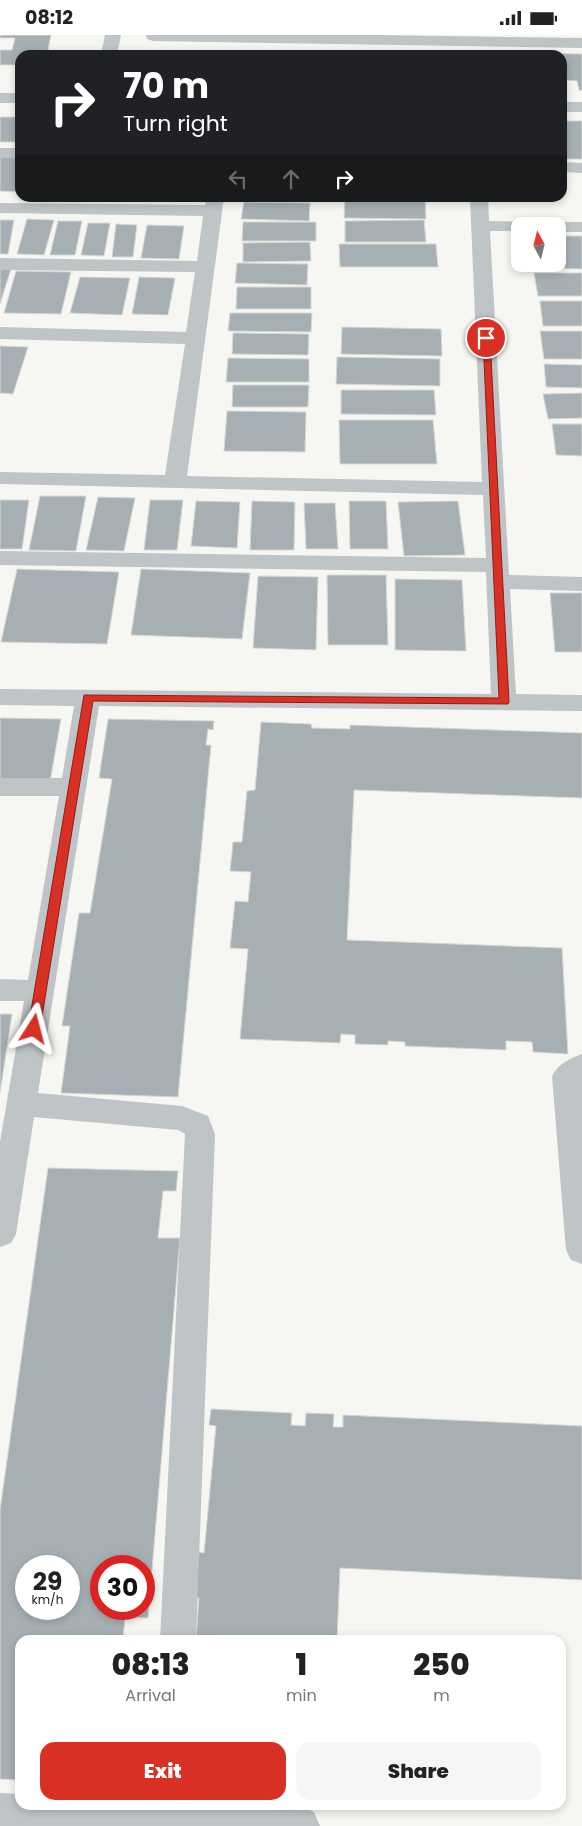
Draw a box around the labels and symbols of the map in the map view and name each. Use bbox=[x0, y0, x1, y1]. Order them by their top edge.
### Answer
north arrow bbox=[511, 217, 566, 273]
pin bbox=[465, 317, 507, 359]
position arrow bbox=[7, 1002, 59, 1054]
speed limit sign: 30 bbox=[90, 1555, 155, 1620]

